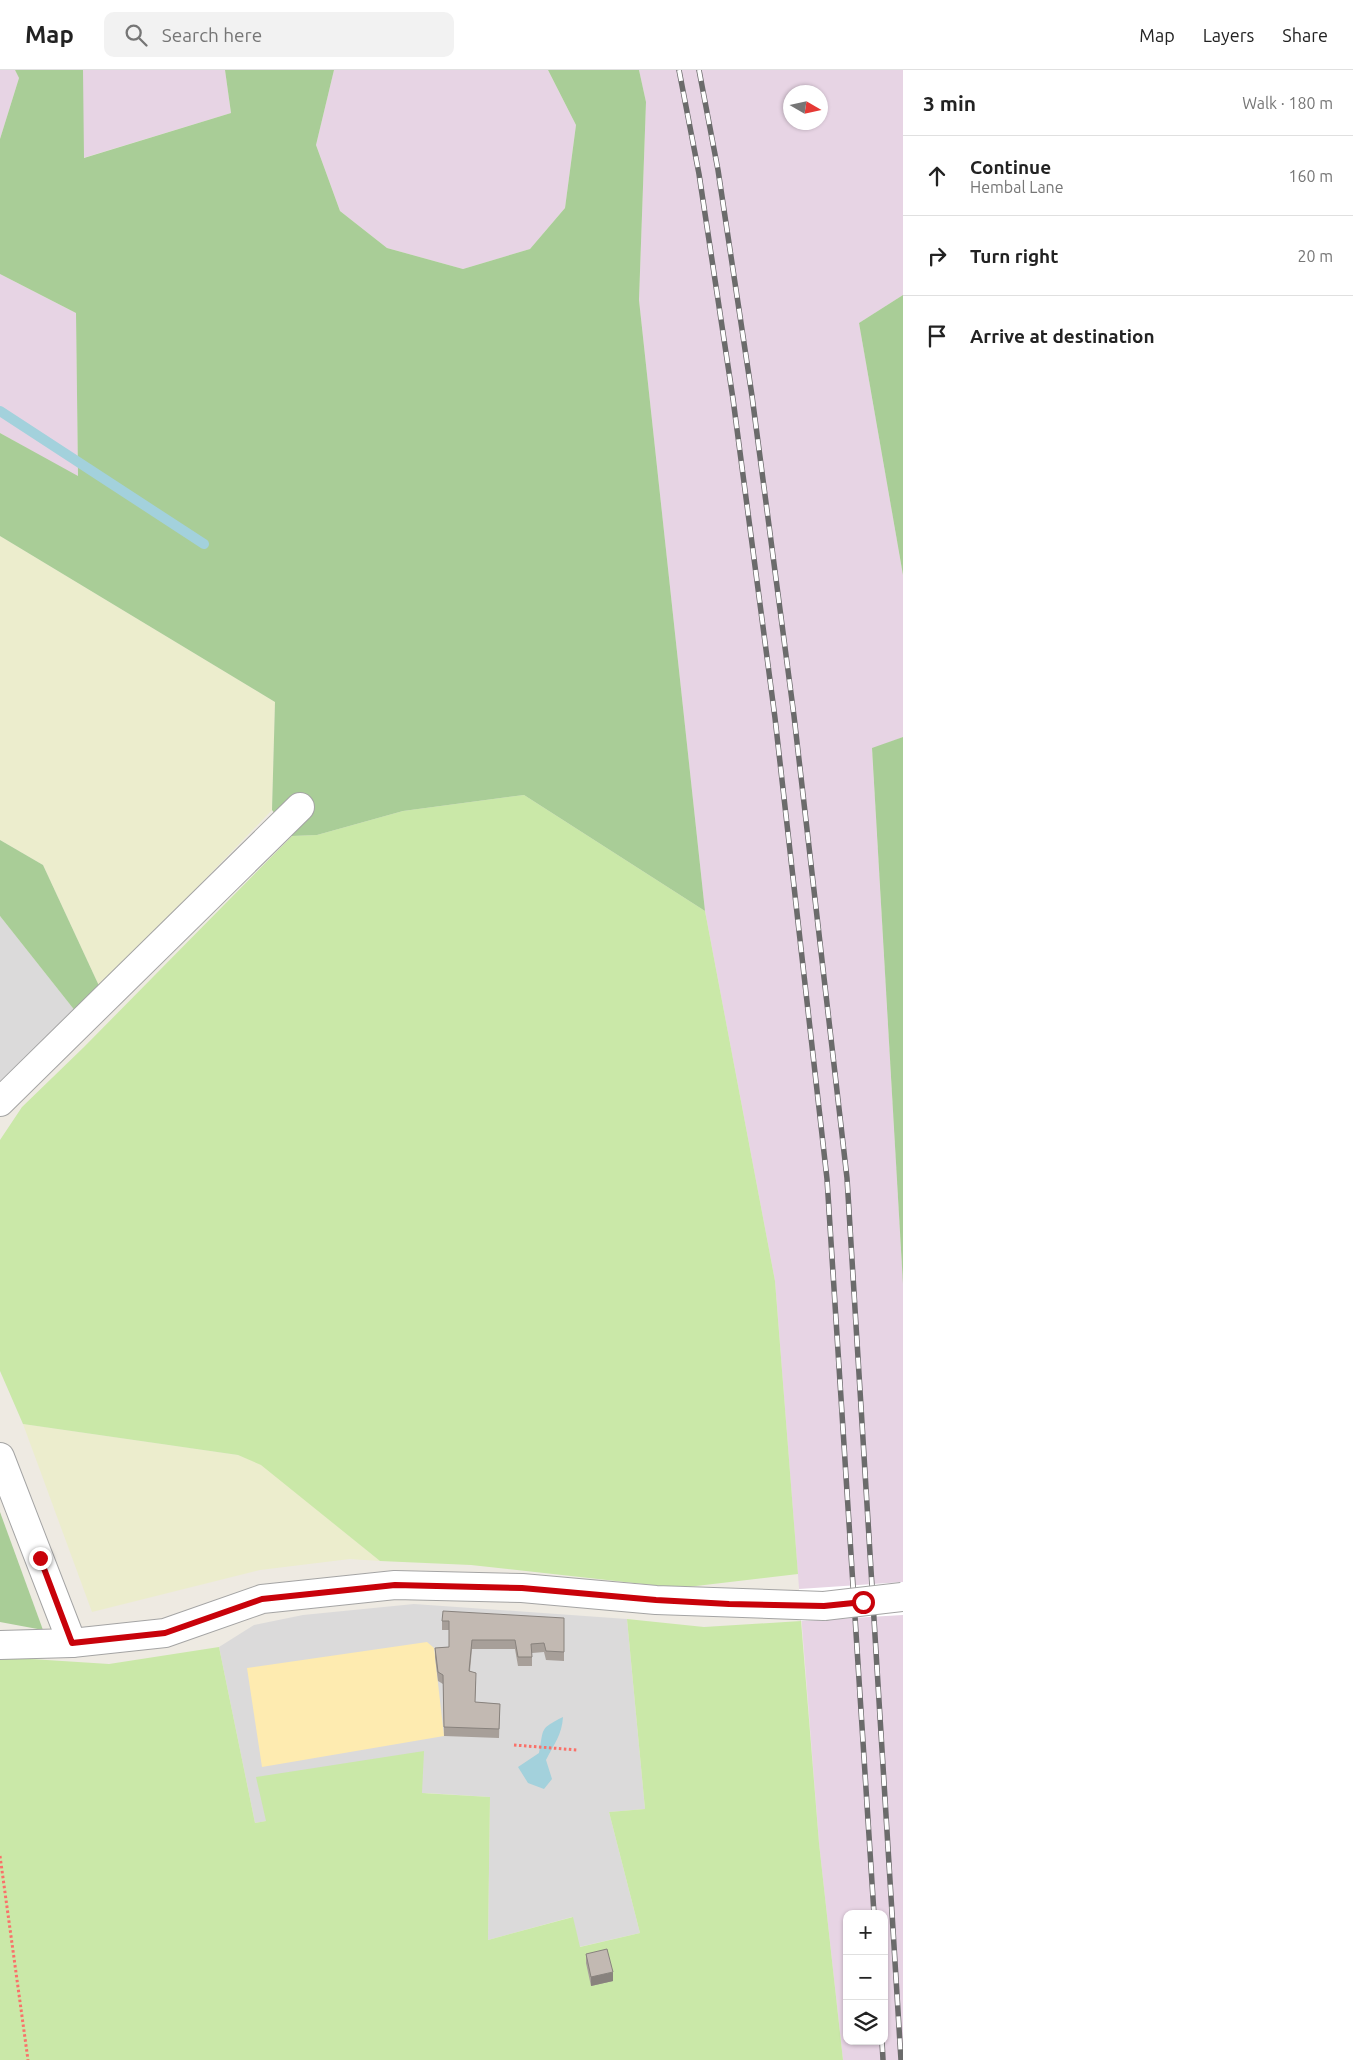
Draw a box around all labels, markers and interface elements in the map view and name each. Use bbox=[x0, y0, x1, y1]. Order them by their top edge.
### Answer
search box bbox=[104, 12, 454, 57]
text: Map bbox=[25, 21, 74, 48]
icon: search bbox=[122, 21, 150, 49]
text: Search here bbox=[162, 24, 262, 46]
text: Map bbox=[1139, 25, 1175, 45]
text: Layers bbox=[1203, 25, 1254, 45]
text: Share bbox=[1282, 25, 1328, 45]
north arrow bbox=[783, 85, 828, 130]
text: 3 min bbox=[923, 91, 976, 115]
text: Walk · 180 m bbox=[1242, 94, 1333, 112]
text: Continue bbox=[970, 156, 1051, 178]
icon: ahead bbox=[923, 162, 951, 190]
text: 160 m bbox=[1288, 167, 1333, 185]
text: Hembal Lane bbox=[970, 178, 1064, 196]
icon: right bbox=[923, 242, 951, 270]
text: Turn right bbox=[970, 245, 1058, 267]
text: 20 m bbox=[1297, 247, 1333, 265]
icon: arrive bbox=[923, 322, 951, 350]
text: Arrive at destination bbox=[970, 325, 1155, 347]
route end bbox=[29, 1547, 52, 1570]
route start bbox=[852, 1591, 875, 1614]
map controls bbox=[843, 1910, 888, 2045]
button: + bbox=[843, 1910, 888, 1955]
button: − bbox=[843, 1955, 888, 2000]
button: layers bbox=[843, 2000, 888, 2045]

